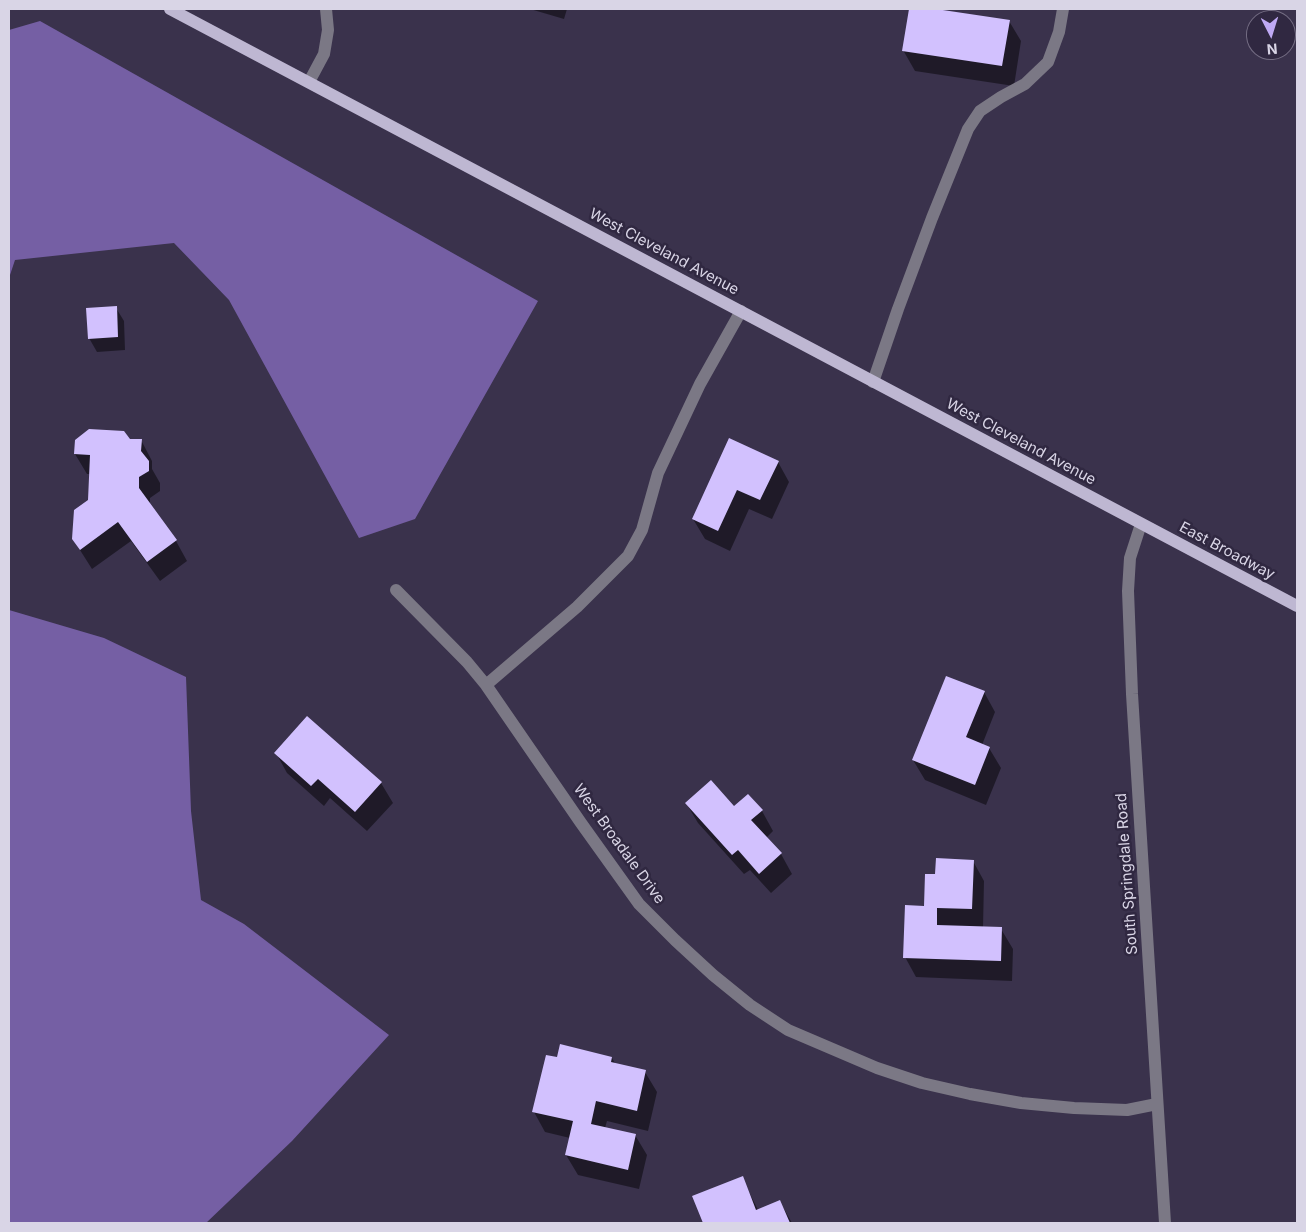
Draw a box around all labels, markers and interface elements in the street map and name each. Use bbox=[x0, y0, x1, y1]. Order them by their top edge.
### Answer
north arrow bbox=[1246, 10, 1296, 60]
text: N bbox=[1266, 41, 1278, 58]
street label: West Cleveland Avenue bbox=[586, 205, 742, 299]
street label: West Cleveland Avenue bbox=[943, 395, 1099, 489]
street label: East Broadway bbox=[1176, 518, 1278, 584]
street label: West Broadale Drive bbox=[569, 780, 669, 908]
street label: South Springdale Road bbox=[1112, 792, 1142, 956]

